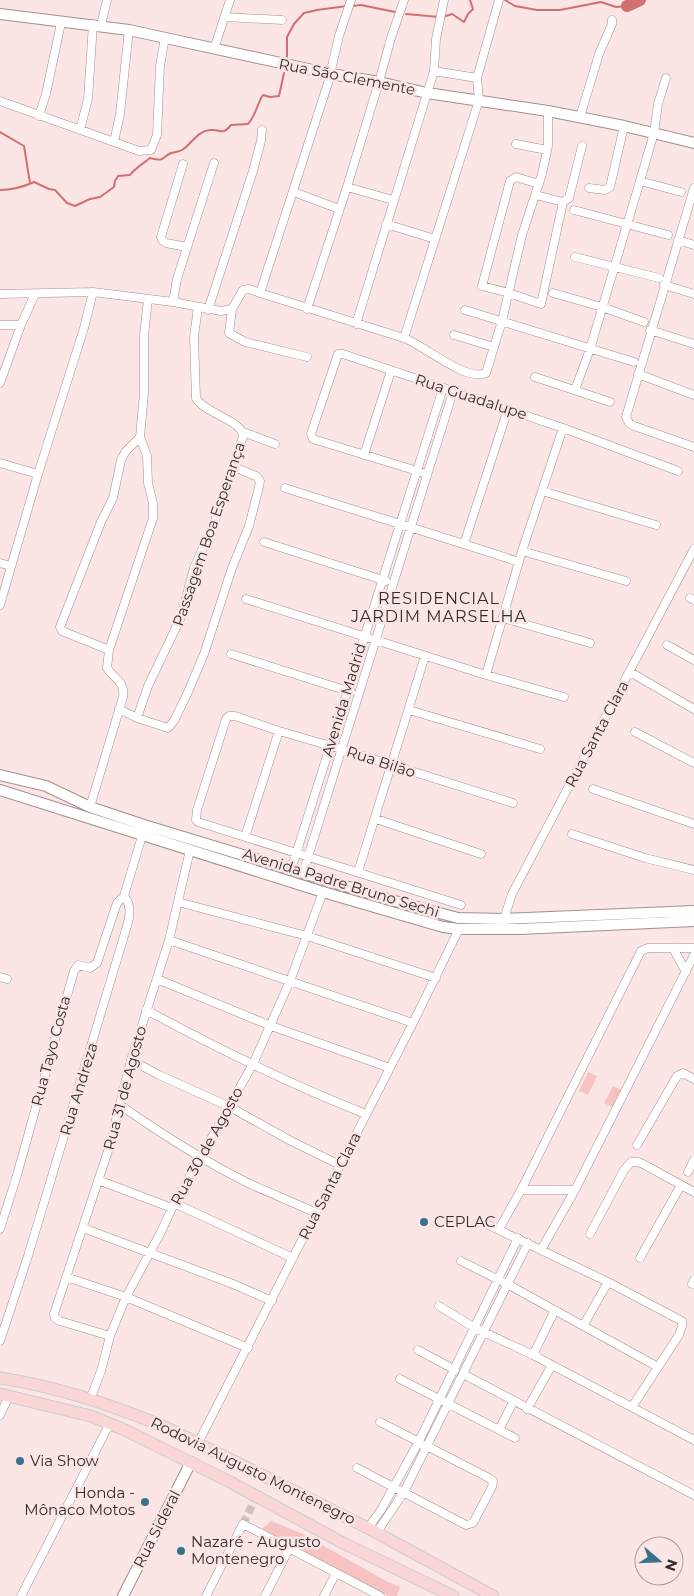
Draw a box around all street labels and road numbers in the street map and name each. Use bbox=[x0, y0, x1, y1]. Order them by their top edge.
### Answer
street label: Rua São Clemente bbox=[277, 54, 417, 99]
street label: Rua Guadalupe bbox=[413, 369, 530, 424]
street label: Passagem Boa Esperança bbox=[168, 439, 249, 628]
street label: Avenida Madrid bbox=[317, 641, 370, 759]
street label: Rua Santa Clara bbox=[560, 677, 633, 790]
street label: Rua Bilão bbox=[344, 741, 418, 782]
street label: Avenida Padre Bruno Sechi bbox=[241, 844, 442, 922]
street label: Rua Tayo Costa bbox=[27, 994, 74, 1108]
street label: Rua 31 de Agosto bbox=[99, 1024, 150, 1152]
street label: Rua Andreza bbox=[55, 1040, 102, 1138]
street label: Rua 30 de Agosto bbox=[166, 1083, 247, 1208]
street label: Rua Santa Clara bbox=[294, 1129, 365, 1243]
street label: Rodovia Augusto Montenegro bbox=[148, 1413, 359, 1529]
street label: Rua Sideral bbox=[129, 1487, 184, 1571]

